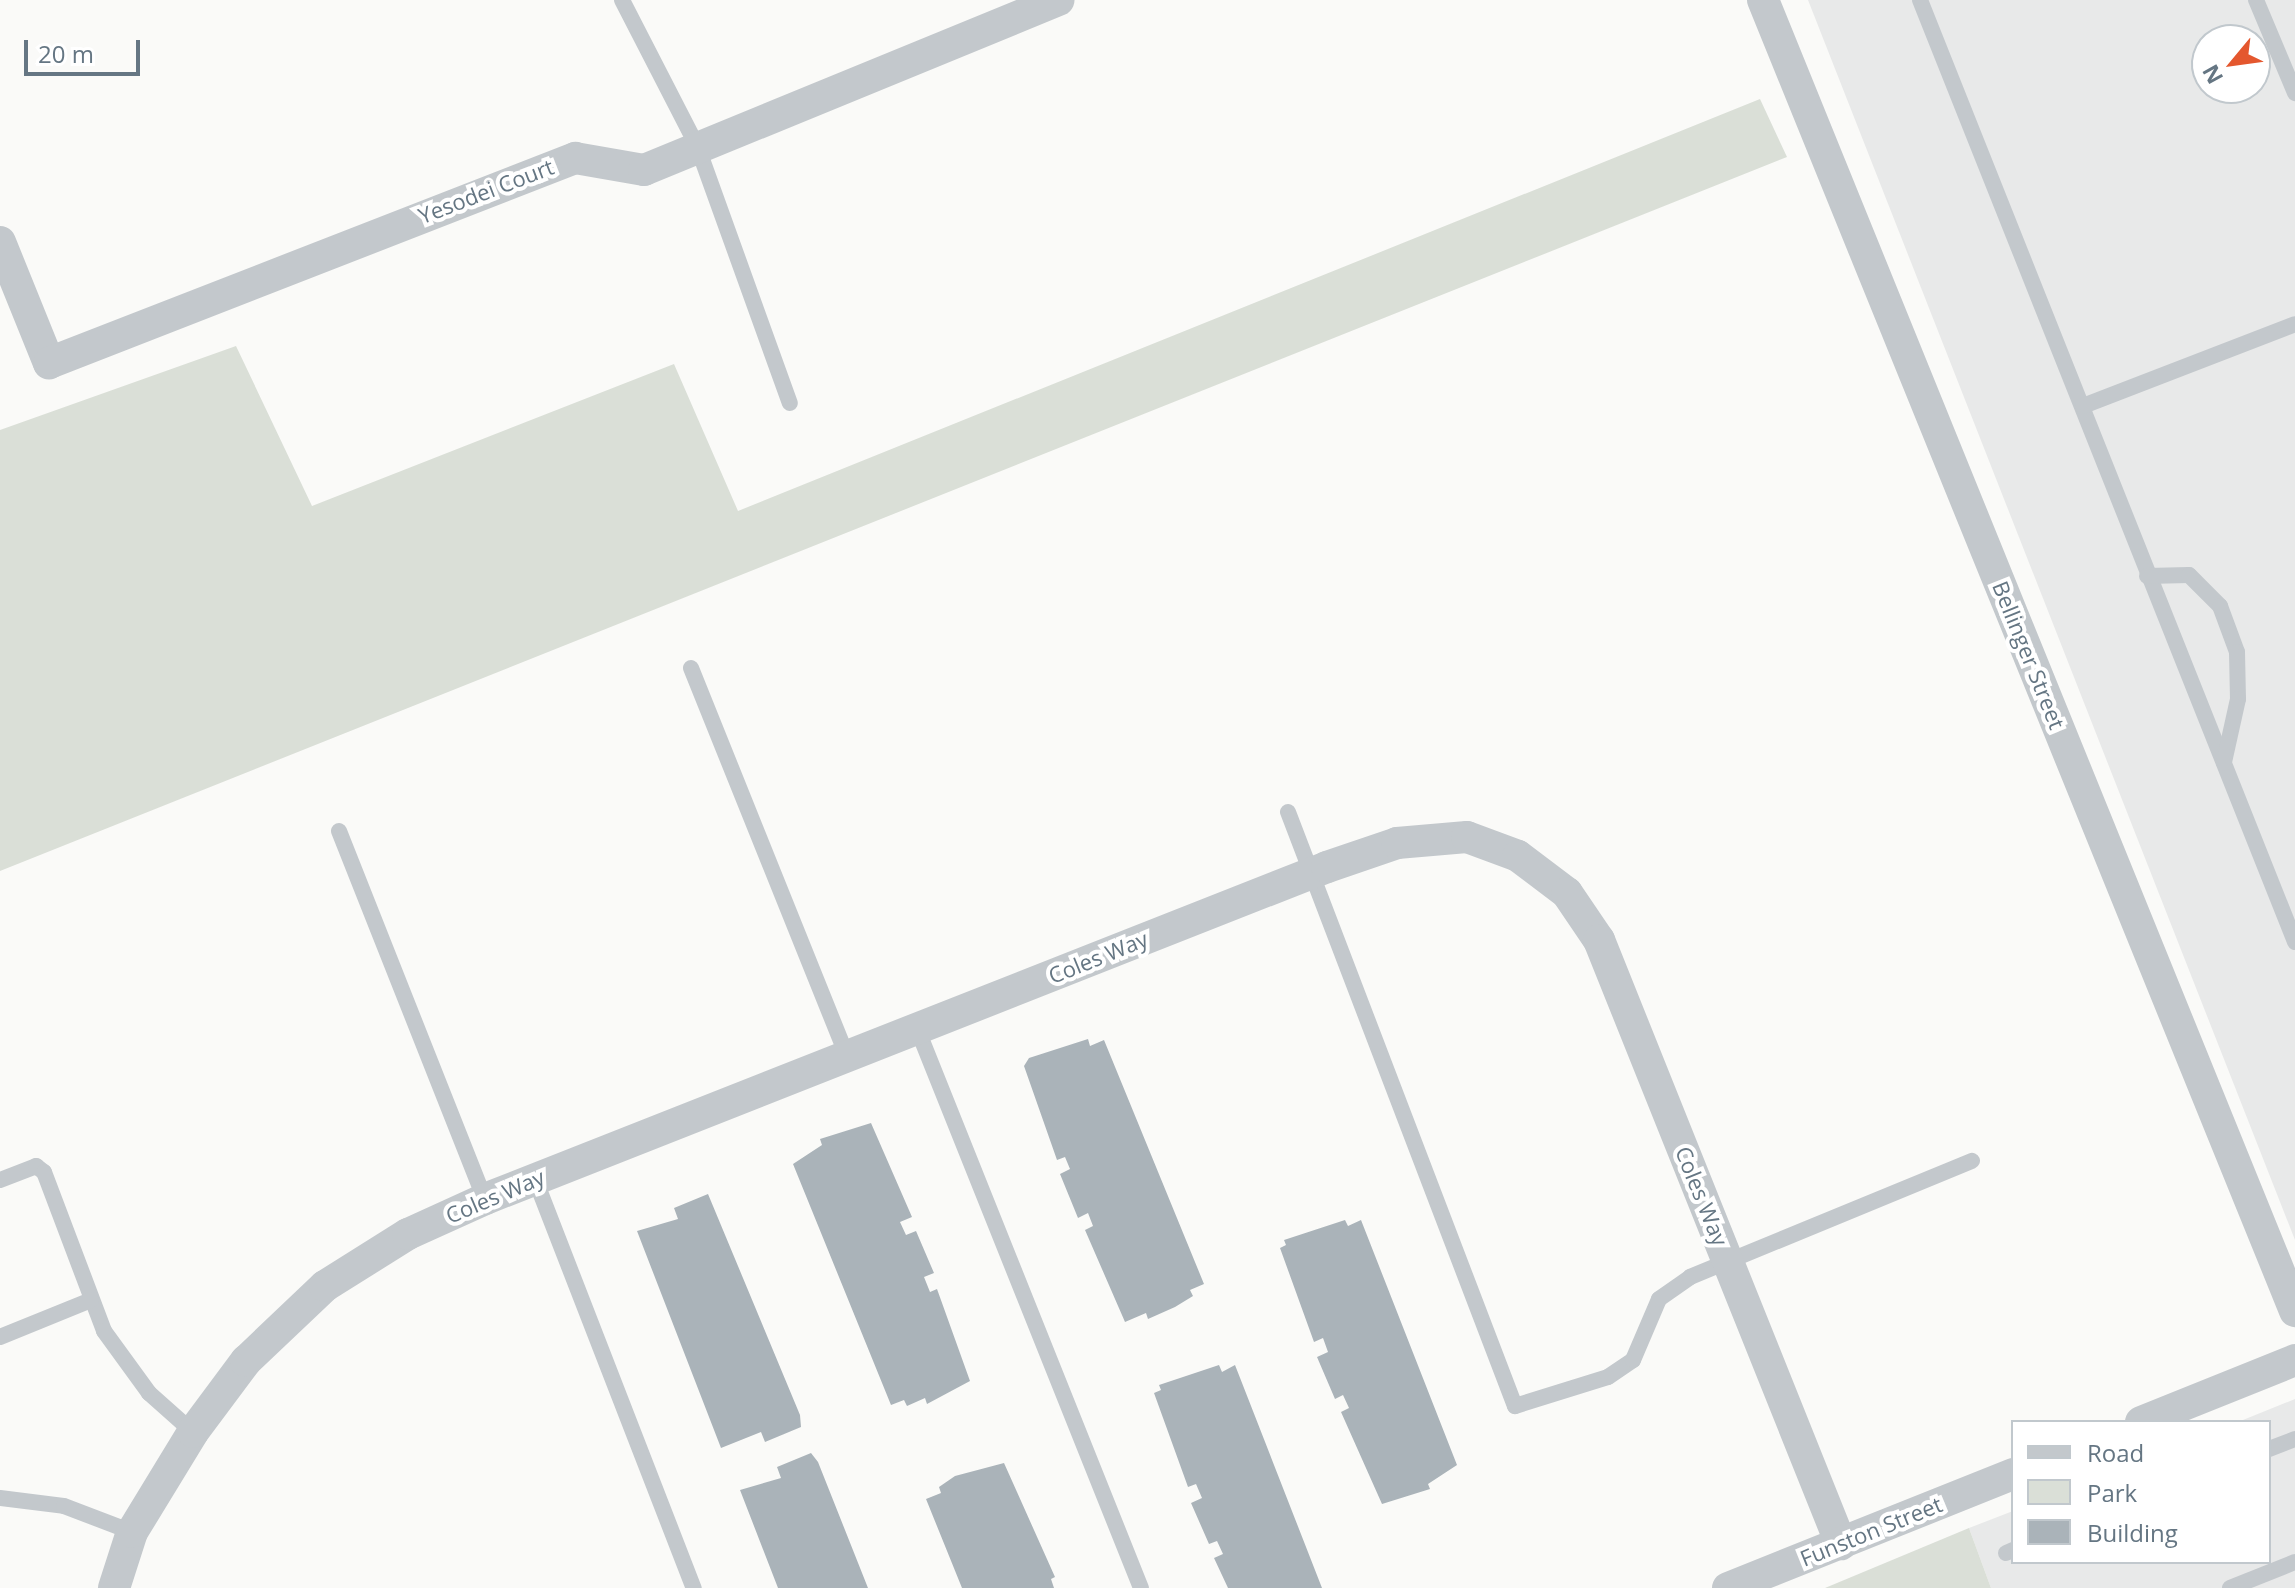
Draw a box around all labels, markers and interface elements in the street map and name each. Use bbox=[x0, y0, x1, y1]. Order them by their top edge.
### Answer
scale bar bbox=[28, 24, 144, 74]
north arrow bbox=[2191, 24, 2271, 104]
text: 20 m bbox=[38, 37, 94, 70]
text: N bbox=[2194, 60, 2229, 90]
street label: Yesodei Court bbox=[415, 153, 557, 229]
street label: Bellinger Street bbox=[1987, 577, 2071, 733]
street label: Coles Way bbox=[1044, 925, 1152, 989]
street label: Coles Way bbox=[1670, 1142, 1734, 1250]
street label: Coles Way bbox=[442, 1163, 548, 1229]
legend bbox=[2011, 1420, 2271, 1564]
text: Road bbox=[2087, 1436, 2144, 1469]
text: Park bbox=[2087, 1476, 2137, 1509]
street label: Funston Street bbox=[1796, 1491, 1946, 1571]
text: Building bbox=[2087, 1516, 2178, 1549]

